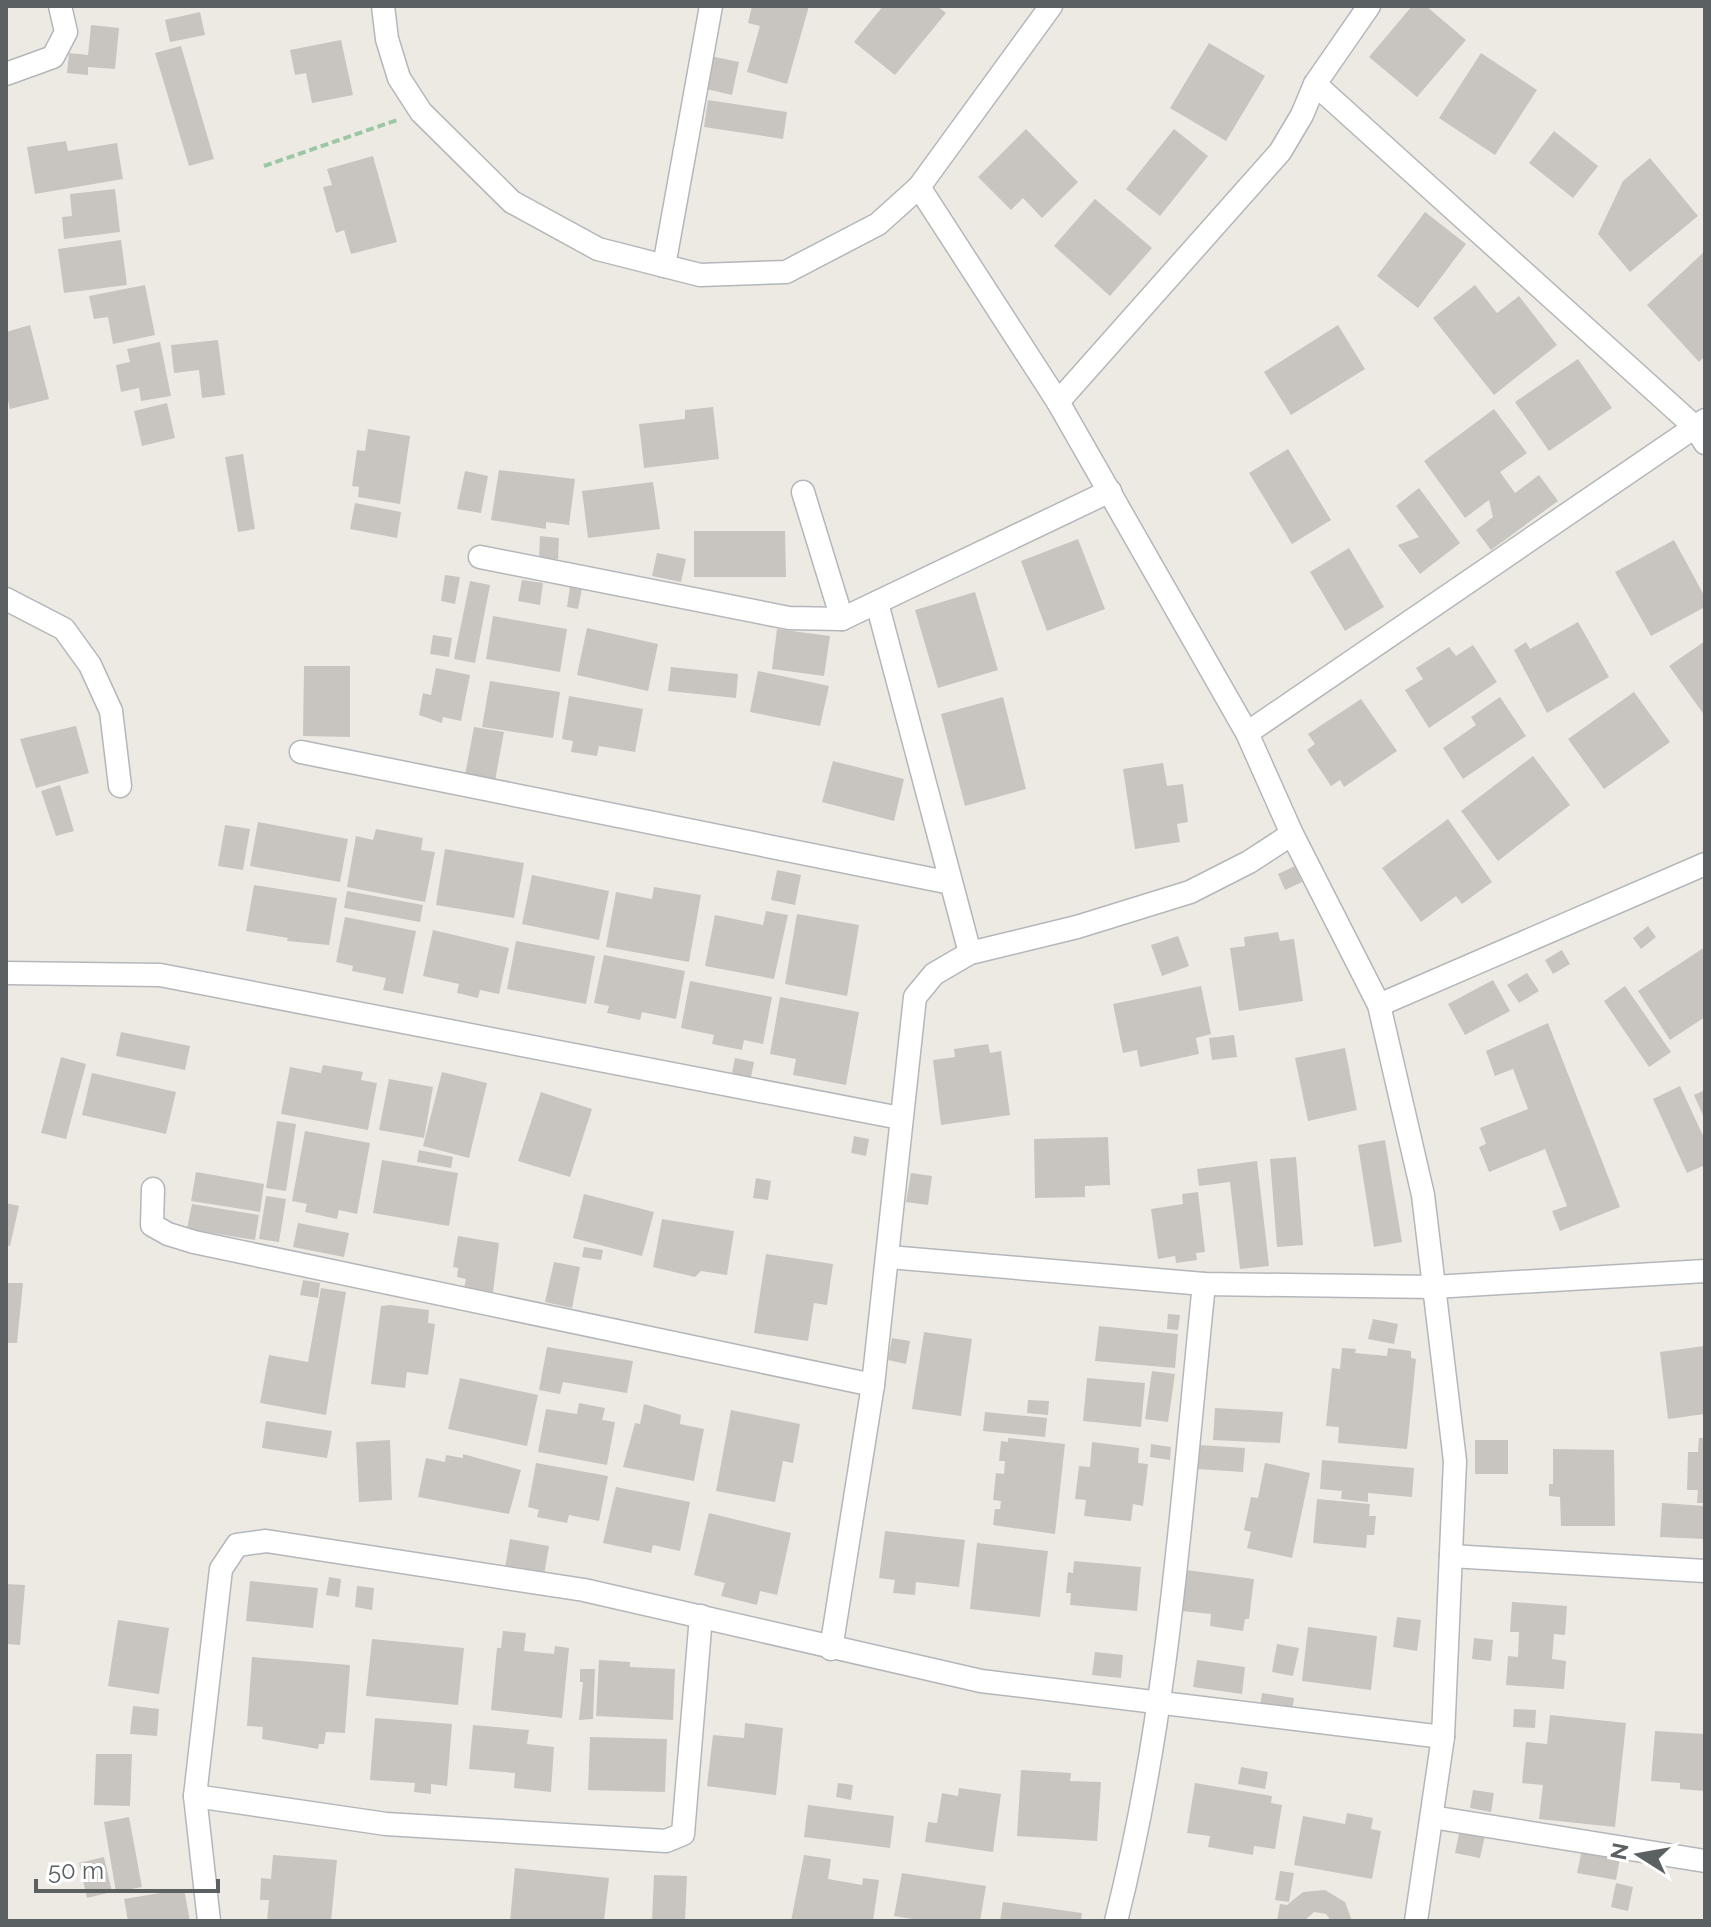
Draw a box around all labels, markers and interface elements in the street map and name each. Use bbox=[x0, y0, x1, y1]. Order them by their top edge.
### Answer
north arrow bbox=[1599, 1815, 1679, 1895]
text: N bbox=[1605, 1840, 1634, 1862]
scale bar bbox=[36, 1843, 218, 1893]
text: 50 m bbox=[48, 1856, 104, 1885]

